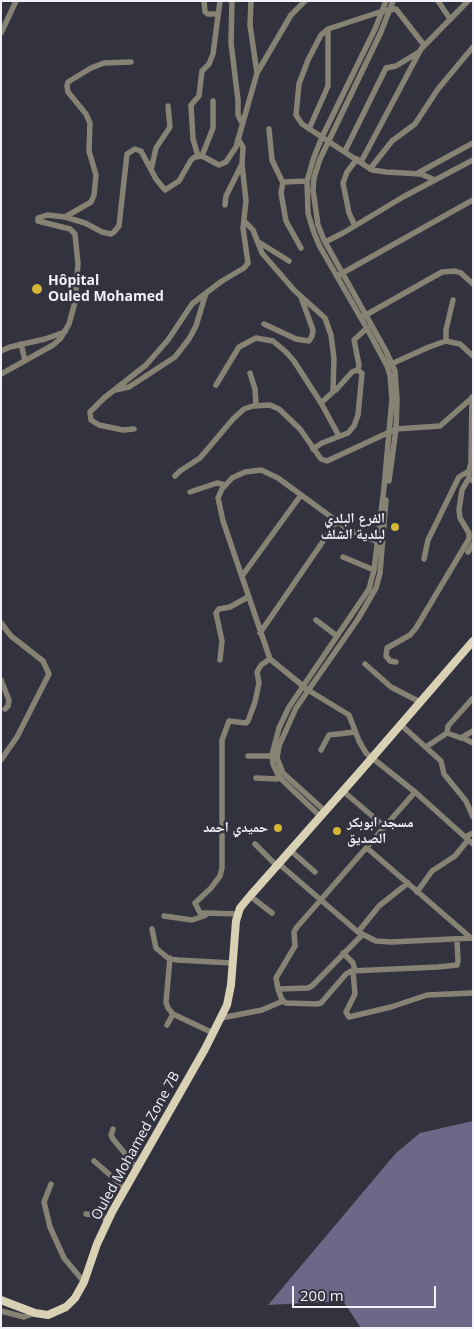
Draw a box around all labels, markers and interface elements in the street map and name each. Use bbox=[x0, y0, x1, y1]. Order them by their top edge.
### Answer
place label: Hôpital Ouled Mohamed bbox=[48, 273, 164, 306]
marker: Hôpital Ouled Mohamed bbox=[30, 282, 44, 296]
place label: الفرع البلدي لبلدية الشلف bbox=[321, 511, 385, 544]
marker: الفرع البلدي لبلدية الشلف bbox=[389, 521, 401, 533]
place label: مسجد ابوبكر الصديق bbox=[347, 815, 414, 848]
place label: حميدي احمد bbox=[203, 820, 268, 836]
marker: حميدي احمد bbox=[272, 822, 284, 834]
marker: مسجد ابوبكر الصديق bbox=[331, 825, 343, 837]
street label: Ouled Mohamed Zone 7B bbox=[88, 1069, 184, 1223]
scale bar bbox=[294, 1276, 438, 1308]
text: 200 m bbox=[300, 1285, 344, 1305]

